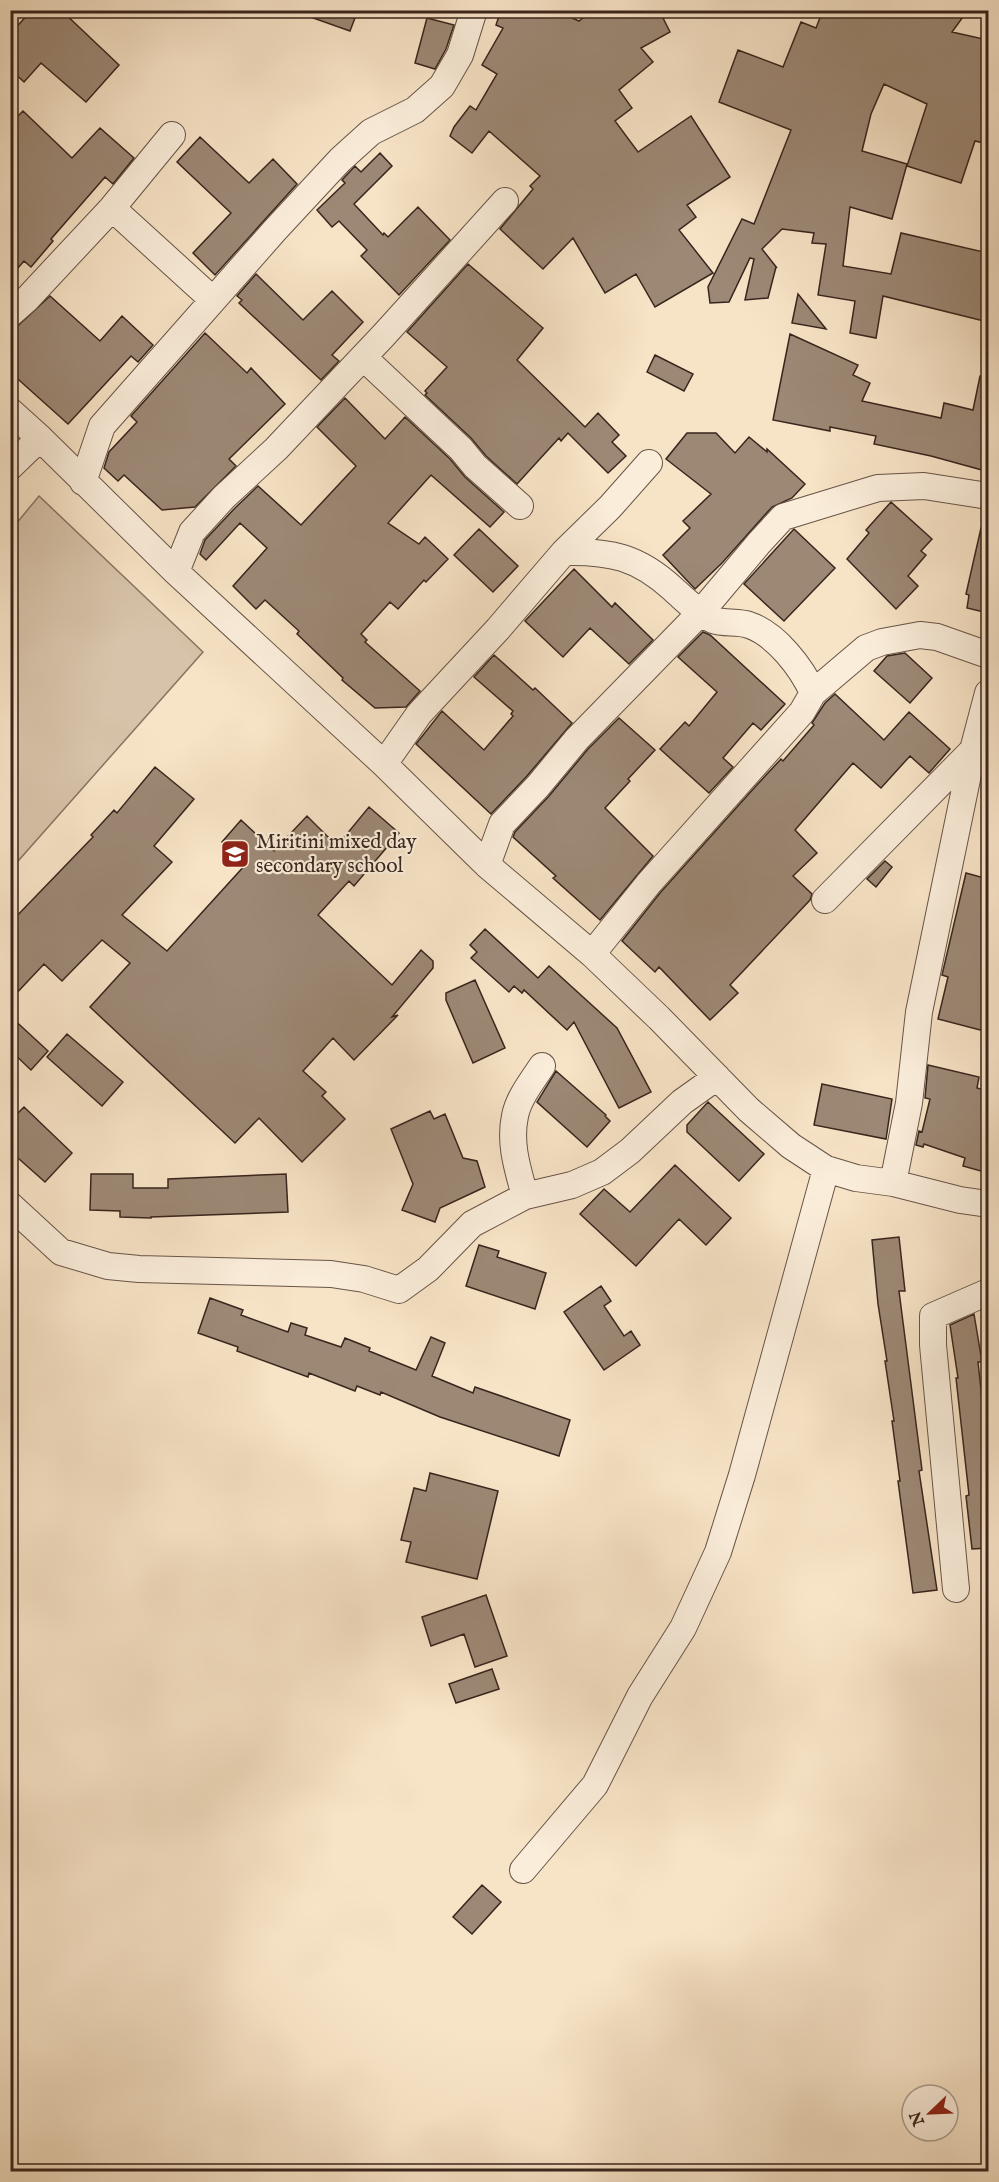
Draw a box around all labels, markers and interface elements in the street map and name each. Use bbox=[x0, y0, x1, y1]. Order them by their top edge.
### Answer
place label: Miritini mixed day secondary school bbox=[256, 829, 417, 880]
school or university icon: Miritini mixed day secondary school bbox=[219, 838, 251, 870]
north arrow bbox=[900, 2083, 960, 2143]
text: N bbox=[906, 2108, 930, 2129]

